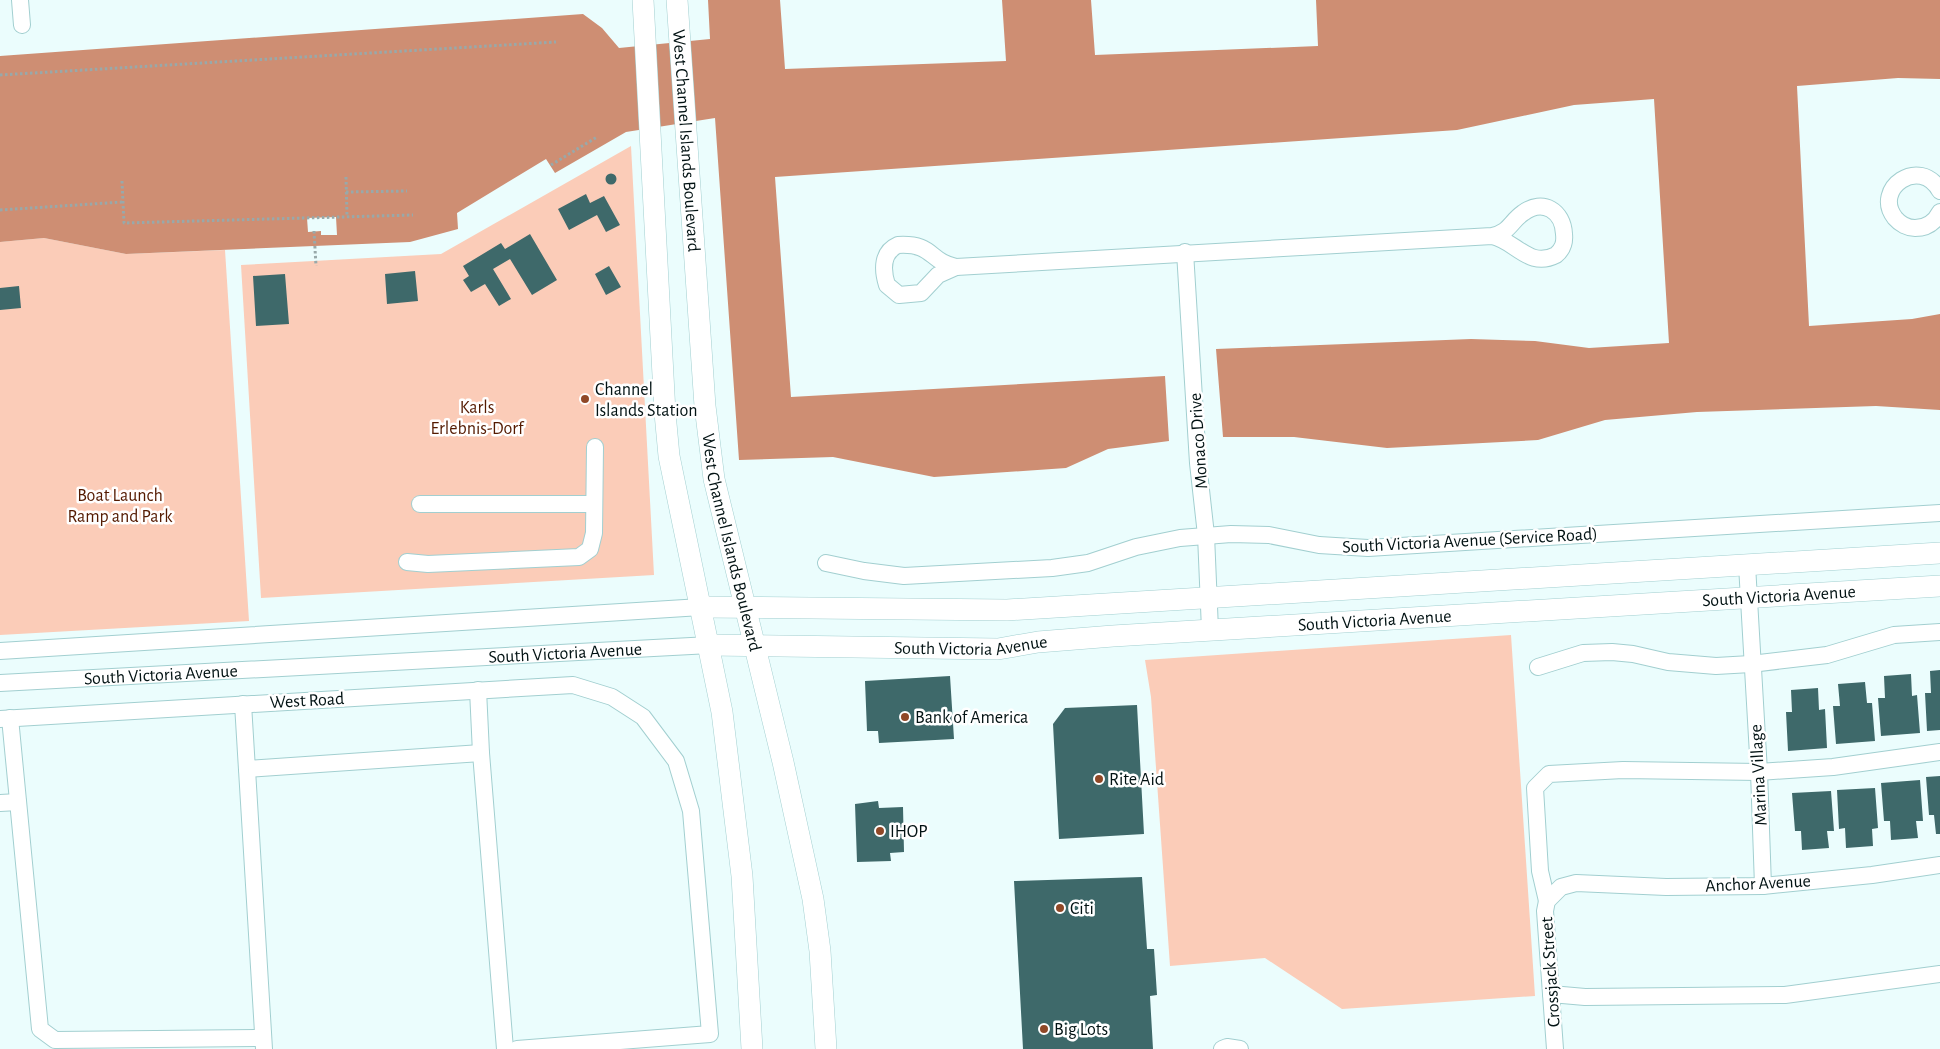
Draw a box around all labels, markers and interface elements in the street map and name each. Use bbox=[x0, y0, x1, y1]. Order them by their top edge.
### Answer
street label: West Channel Islands Boulevard bbox=[669, 29, 702, 253]
place label: Channel Islands Station bbox=[595, 381, 698, 420]
street label: Monaco Drive bbox=[1187, 392, 1211, 490]
marker: Channel Islands Station bbox=[579, 393, 591, 405]
park label: Karls Erlebnis-Dorf bbox=[431, 399, 525, 438]
street label: West Channel Islands Boulevard bbox=[698, 432, 764, 653]
park label: Boat Launch Ramp and Park bbox=[67, 487, 173, 526]
street label: South Victoria Avenue (Service Road) bbox=[1342, 525, 1598, 557]
street label: South Victoria Avenue bbox=[1702, 583, 1856, 610]
street label: South Victoria Avenue bbox=[1297, 608, 1452, 635]
street label: South Victoria Avenue bbox=[894, 633, 1048, 659]
street label: South Victoria Avenue bbox=[488, 641, 643, 667]
street label: South Victoria Avenue bbox=[83, 662, 238, 688]
street label: West Road bbox=[269, 690, 345, 712]
place label: Bank of America bbox=[915, 709, 1028, 727]
marker: Bank of America bbox=[899, 711, 911, 723]
street label: Marina Village bbox=[1747, 724, 1771, 826]
place label: Rite Aid bbox=[1109, 771, 1164, 789]
marker: Rite Aid bbox=[1093, 773, 1105, 785]
place label: IHOP bbox=[890, 823, 928, 841]
marker: IHOP bbox=[874, 825, 886, 837]
street label: Anchor Avenue bbox=[1705, 872, 1811, 896]
place label: Citi bbox=[1070, 900, 1094, 918]
marker: Citi bbox=[1054, 902, 1066, 914]
street label: Crossjack Street bbox=[1538, 916, 1564, 1028]
place label: Big Lots bbox=[1054, 1021, 1108, 1039]
marker: Big Lots bbox=[1038, 1023, 1050, 1035]

